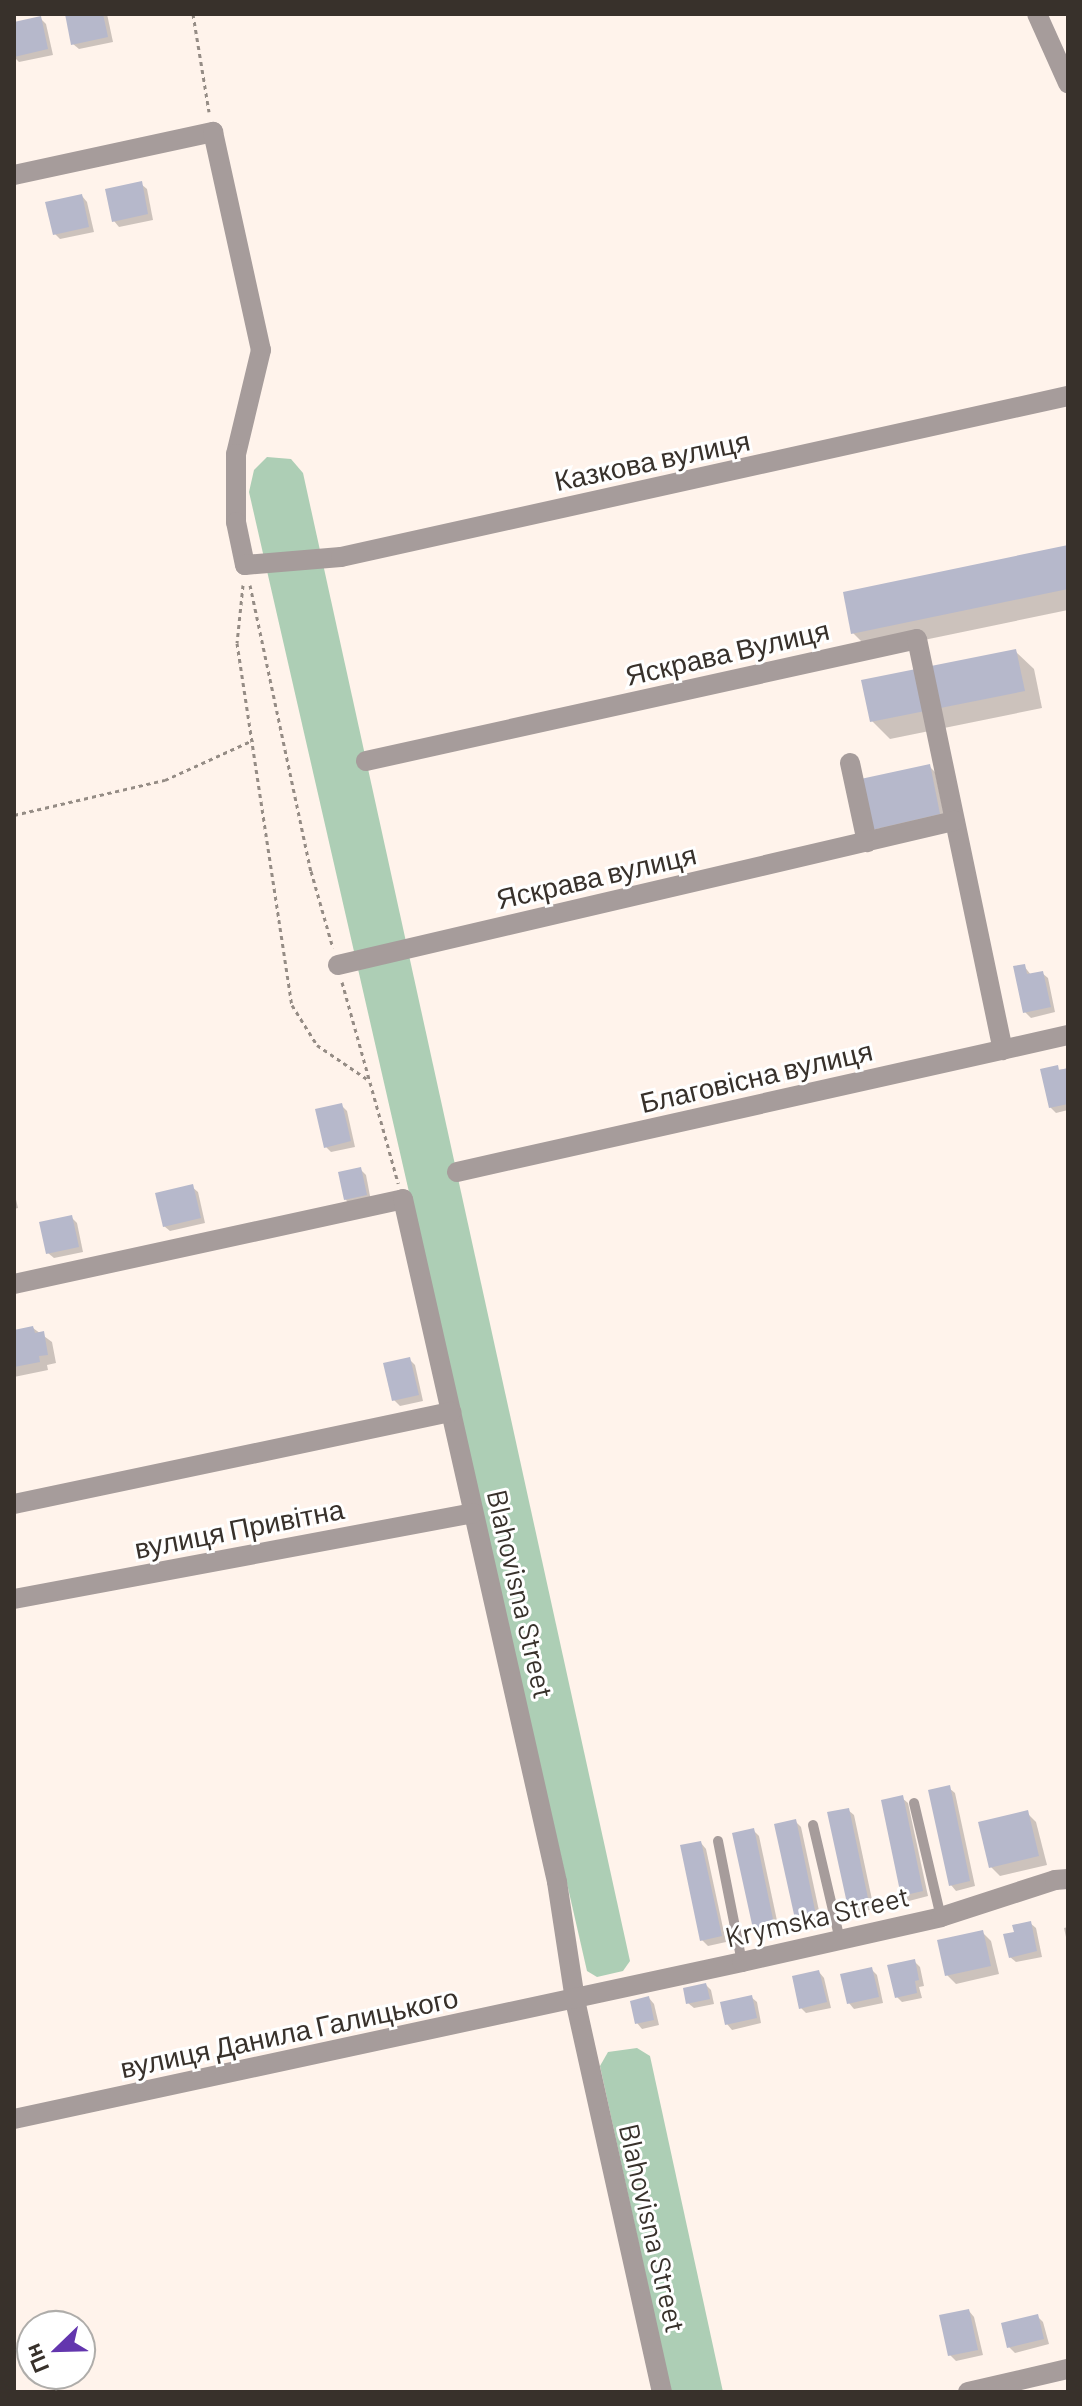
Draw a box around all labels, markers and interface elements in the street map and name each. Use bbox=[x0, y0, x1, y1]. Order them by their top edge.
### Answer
street label: Казкова вулиця bbox=[551, 423, 753, 497]
street label: Яскрава Вулиця bbox=[622, 612, 832, 692]
street label: Яскрава вулиця bbox=[493, 837, 699, 915]
street label: Благовісна вулиця bbox=[636, 1033, 876, 1119]
street label: Blahovisna Street bbox=[481, 1486, 561, 1702]
street label: вулиця Привітна bbox=[131, 1491, 347, 1565]
street label: Krymska Street bbox=[722, 1879, 912, 1953]
street label: вулиця Данила Галицького bbox=[117, 1980, 461, 2084]
street label: Blahovisna Street bbox=[613, 2120, 693, 2336]
north arrow bbox=[16, 2310, 96, 2390]
text: Пн bbox=[18, 2340, 53, 2377]

